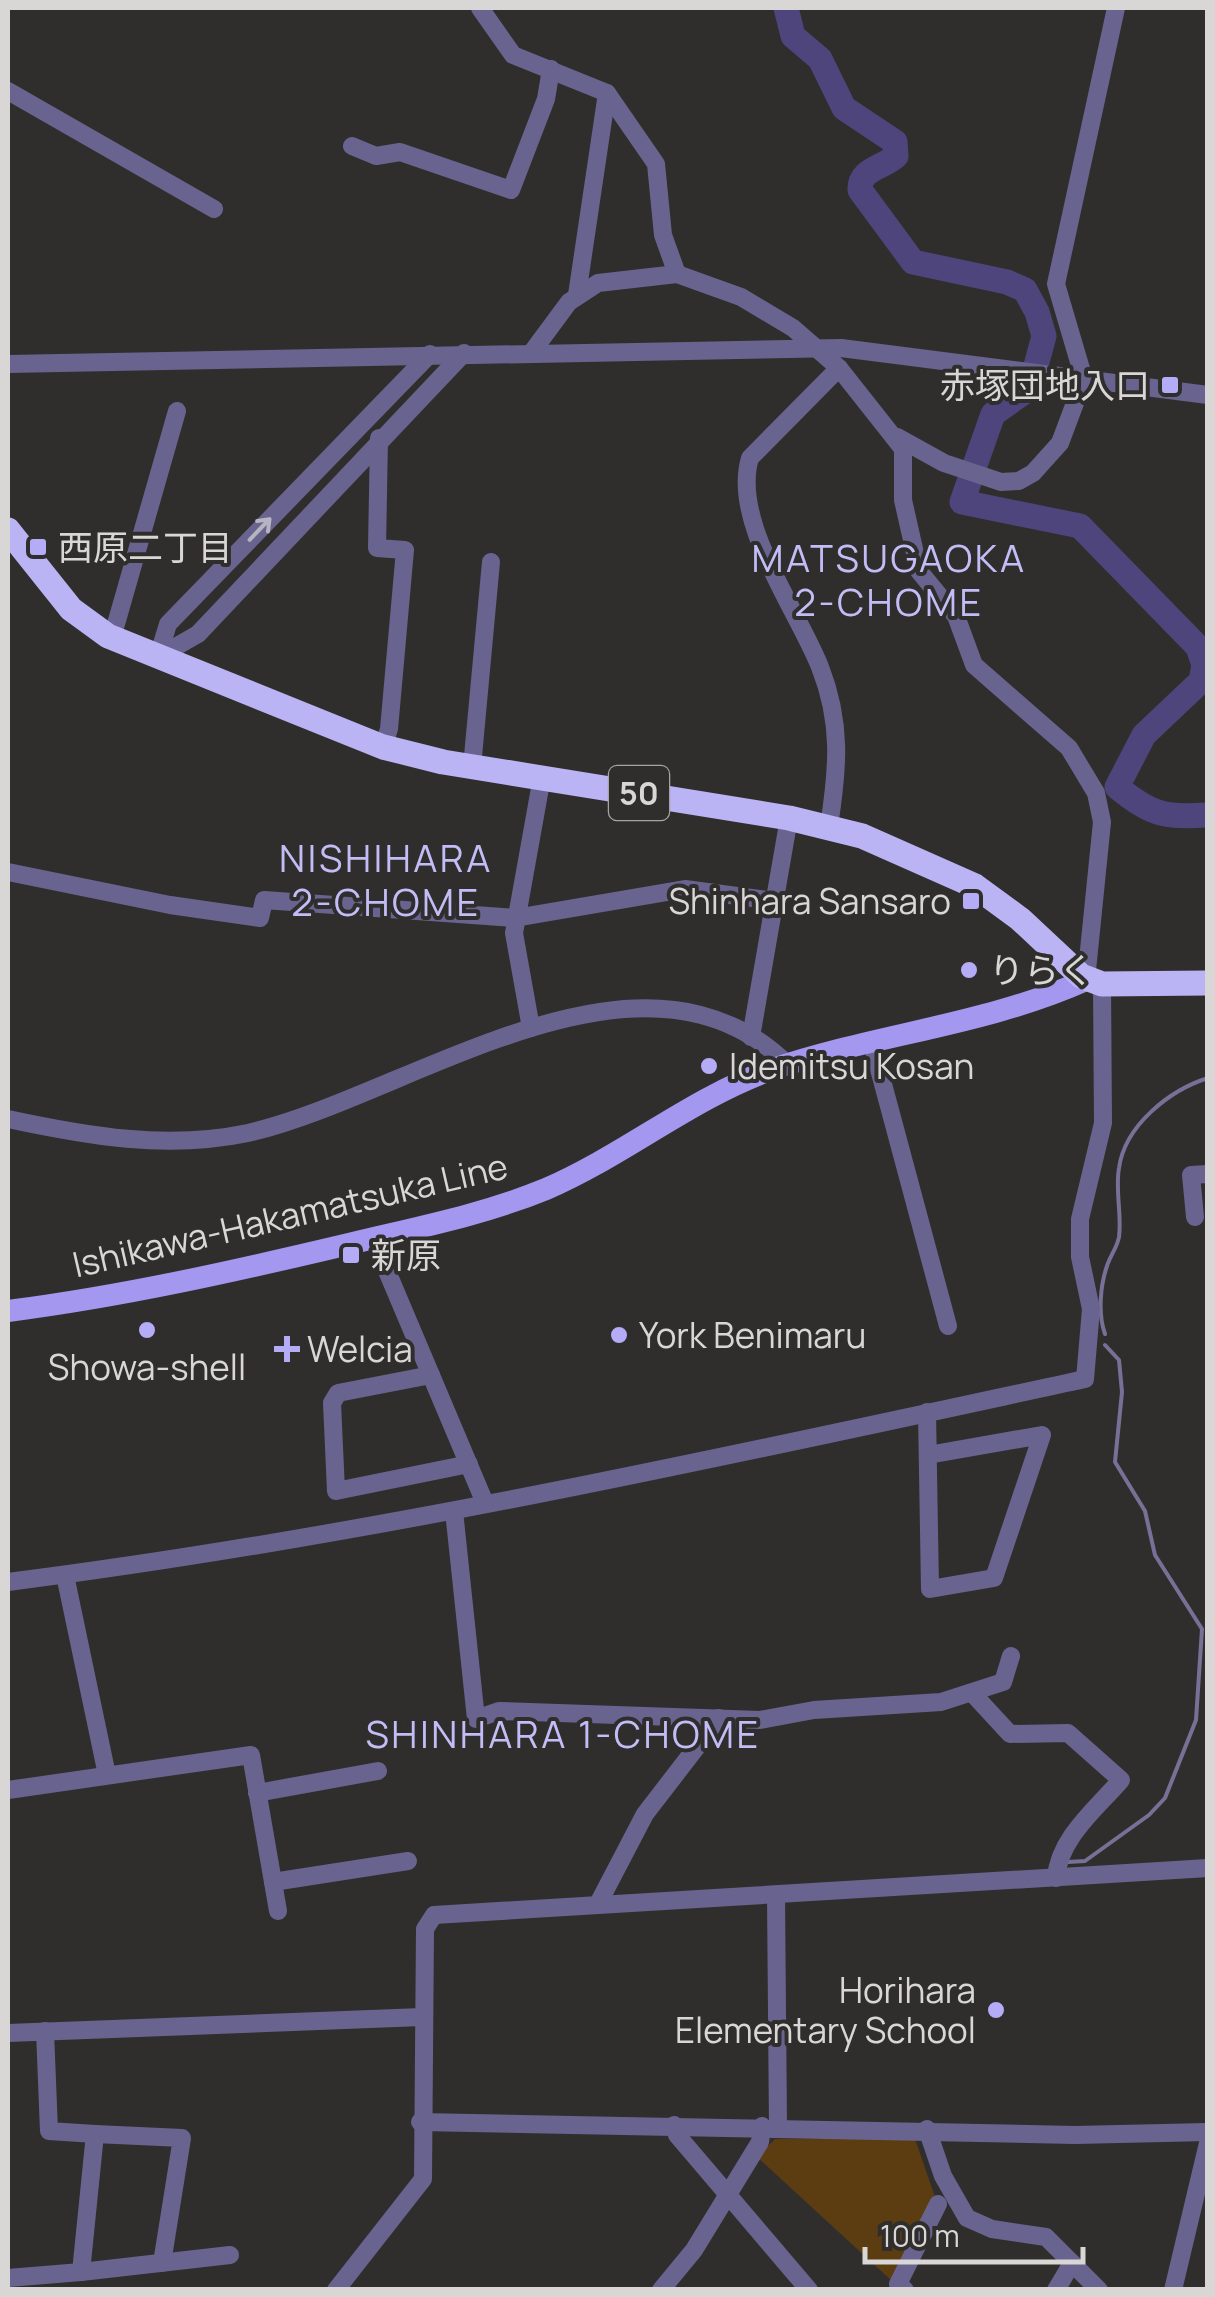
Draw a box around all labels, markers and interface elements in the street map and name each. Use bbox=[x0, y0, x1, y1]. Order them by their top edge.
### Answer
place label: 赤塚団地入口 bbox=[940, 361, 1150, 409]
marker: 赤塚団地入口 bbox=[1159, 374, 1181, 396]
one-way arrow bbox=[248, 517, 272, 541]
place label: 西原二丁目 bbox=[58, 523, 233, 571]
district label: MATSUGAOKA 2-CHOME bbox=[752, 531, 1026, 627]
marker: 西原二丁目 bbox=[27, 536, 49, 558]
road number: 50 bbox=[609, 766, 669, 820]
district label: NISHIHARA 2-CHOME bbox=[279, 831, 493, 927]
place label: Shinhara Sansaro bbox=[668, 877, 951, 925]
marker: Shinhara Sansaro bbox=[960, 890, 982, 912]
place label: りらく bbox=[989, 946, 1094, 994]
marker: りらく bbox=[958, 959, 980, 981]
place label: Idemitsu Kosan bbox=[729, 1042, 974, 1090]
marker: Idemitsu Kosan bbox=[698, 1055, 720, 1077]
street label: Ishikawa-Hakamatsuka Line bbox=[68, 1142, 512, 1288]
place label: 新原 bbox=[371, 1231, 441, 1279]
marker: 新原 bbox=[340, 1244, 362, 1266]
place label: York Benimaru bbox=[639, 1311, 866, 1359]
marker: Showa-shell bbox=[136, 1319, 158, 1341]
marker: York Benimaru bbox=[608, 1324, 630, 1346]
place label: Welcia bbox=[307, 1325, 413, 1373]
marker: Welcia bbox=[276, 1338, 298, 1360]
place label: Showa-shell bbox=[48, 1343, 246, 1391]
district label: SHINHARA 1-CHOME bbox=[365, 1707, 761, 1759]
place label: Horihara Elementary School bbox=[675, 1966, 976, 2054]
marker: Horihara Elementary School bbox=[985, 1999, 1007, 2021]
scale bar bbox=[865, 2202, 1082, 2264]
text: 100 m bbox=[880, 2215, 960, 2256]

